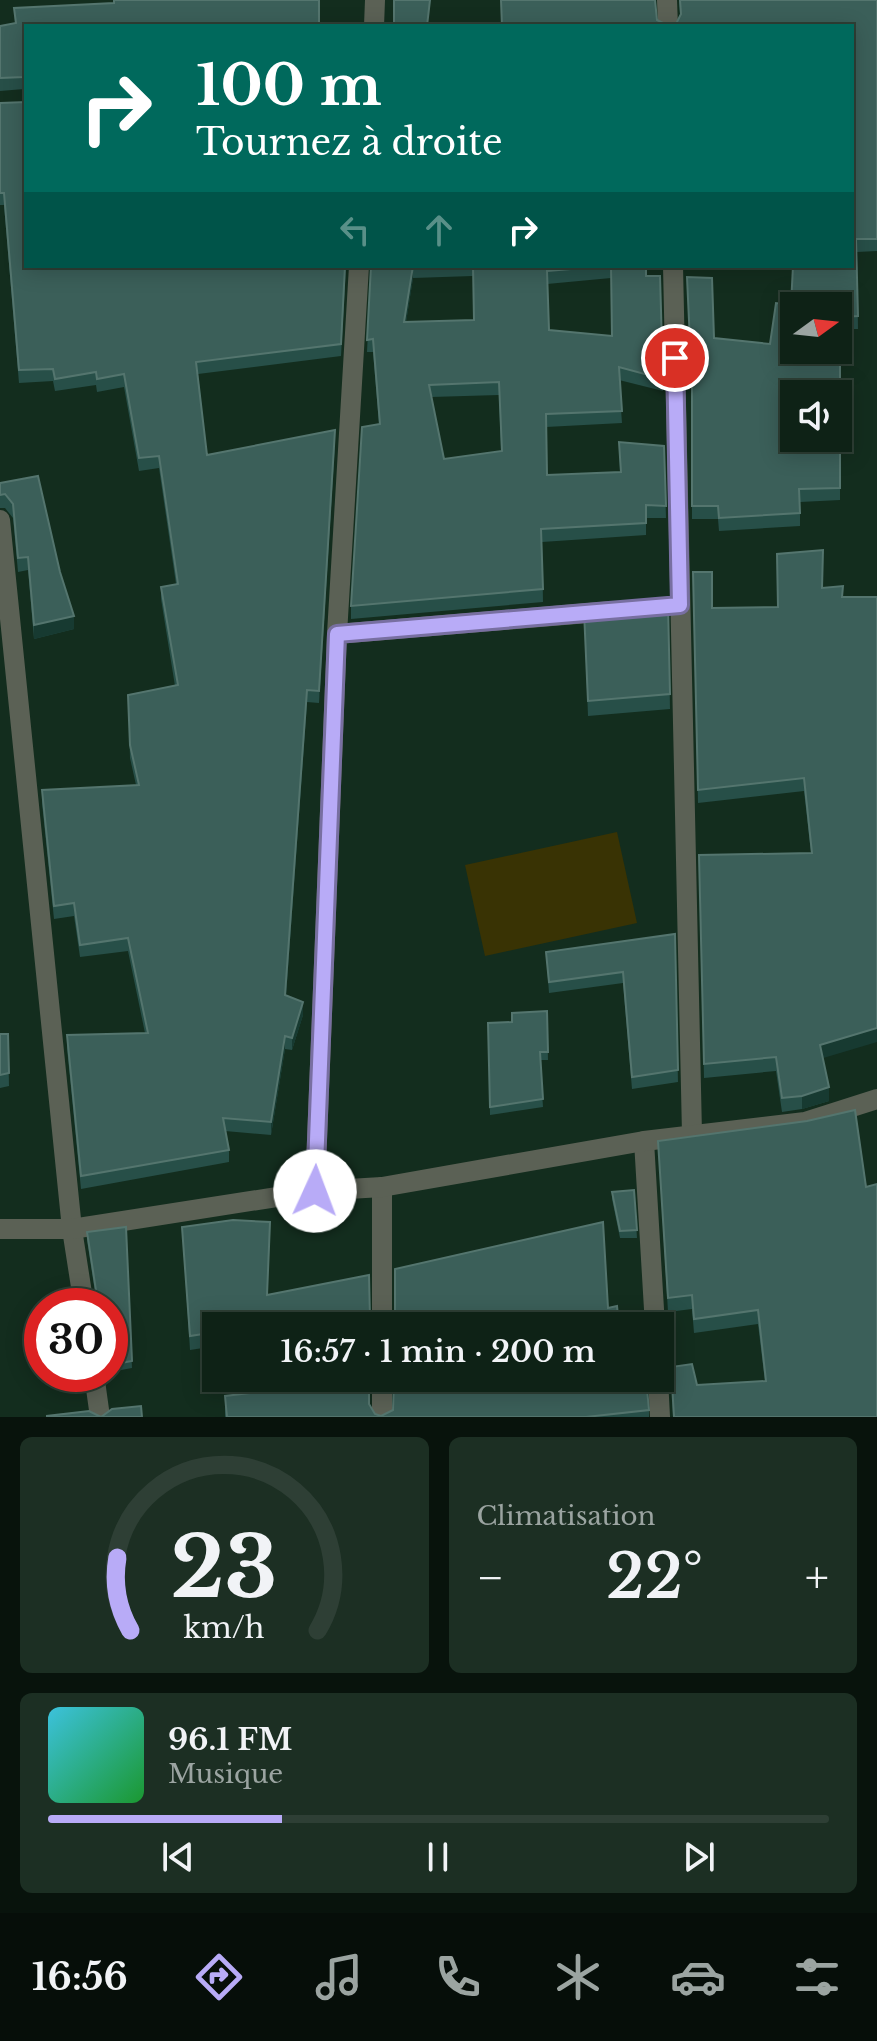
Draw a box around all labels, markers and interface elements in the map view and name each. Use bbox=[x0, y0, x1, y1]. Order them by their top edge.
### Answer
text: 100 m bbox=[196, 51, 382, 120]
icon: right bbox=[64, 56, 168, 160]
text: Tournez à droite bbox=[196, 120, 503, 165]
icon: left bbox=[333, 208, 377, 252]
icon: ahead bbox=[417, 208, 461, 252]
icon: right bbox=[501, 208, 545, 252]
north arrow bbox=[780, 292, 852, 364]
map controls bbox=[780, 292, 852, 452]
pin bbox=[641, 324, 709, 392]
icon: arrive bbox=[653, 336, 697, 380]
button: sound bbox=[780, 380, 852, 452]
position arrow bbox=[273, 1149, 357, 1233]
speed limit sign: 30 bbox=[24, 1288, 128, 1392]
text: 16:57 · 1 min · 200 m bbox=[280, 1333, 596, 1370]
text: Climatisation bbox=[477, 1500, 655, 1532]
text: 23 bbox=[171, 1516, 278, 1619]
text: 22° bbox=[606, 1540, 703, 1614]
text: − bbox=[477, 1550, 504, 1605]
text: + bbox=[805, 1550, 829, 1605]
text: km/h bbox=[184, 1610, 265, 1646]
text: 96.1 FM bbox=[168, 1721, 292, 1758]
text: Musique bbox=[168, 1758, 283, 1790]
icon: previous bbox=[156, 1835, 200, 1879]
icon: pause bbox=[416, 1835, 460, 1879]
icon: next bbox=[677, 1835, 721, 1879]
icon: directions bbox=[191, 1949, 247, 2005]
icon: music bbox=[311, 1949, 367, 2005]
icon: phone bbox=[430, 1949, 486, 2005]
icon: climate bbox=[550, 1949, 606, 2005]
icon: car bbox=[670, 1949, 726, 2005]
icon: filters bbox=[789, 1949, 845, 2005]
text: 16:56 bbox=[32, 1955, 128, 2000]

